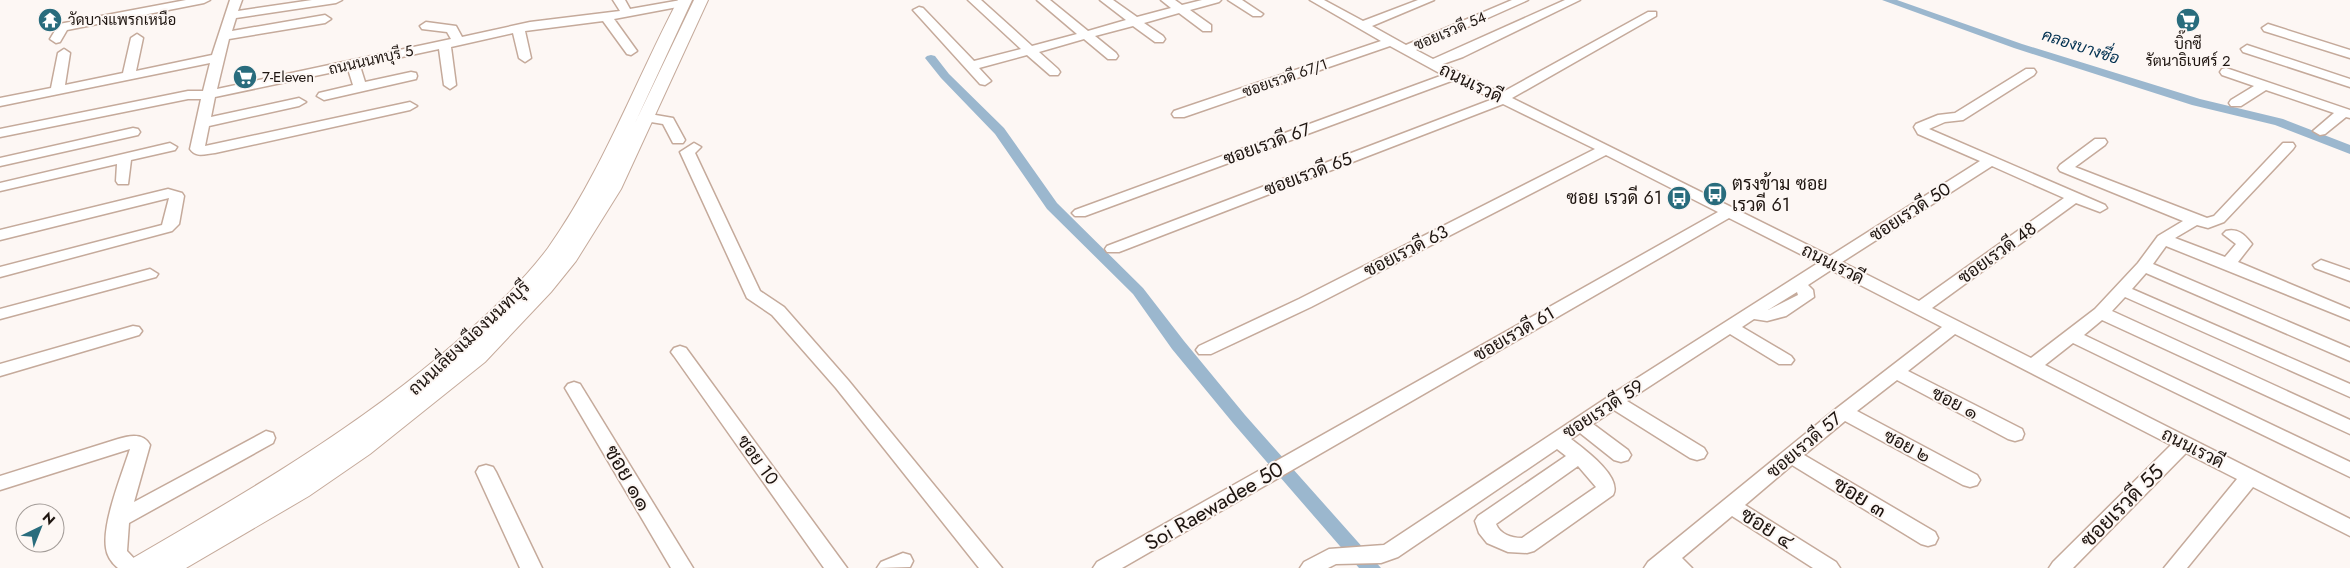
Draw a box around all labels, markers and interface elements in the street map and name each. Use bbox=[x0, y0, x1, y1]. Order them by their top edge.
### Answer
street label: ซอยเรวดี 54 bbox=[1410, 6, 1490, 56]
temple icon: วัดบางแพรกเหนือ bbox=[37, 7, 63, 33]
supermarket icon: บิ๊กซี รัตนาธิเบศร์ 2 bbox=[2175, 7, 2201, 33]
place label: วัดบางแพรกเหนือ bbox=[68, 9, 176, 31]
water label: คลองบางซื่อ bbox=[2039, 20, 2123, 70]
place label: บิ๊กซี รัตนาธิเบศร์ 2 bbox=[2146, 30, 2230, 72]
street label: ถนนนนทบุรี 5 bbox=[326, 40, 416, 80]
street label: ซอยเรวดี 67/1 bbox=[1239, 53, 1331, 103]
street label: ถนนเรวดี bbox=[1435, 57, 1507, 109]
supermarket icon: 7-Eleven bbox=[232, 64, 258, 90]
place label: 7-Eleven bbox=[262, 66, 314, 88]
street label: ซอยเรวดี 67 bbox=[1220, 116, 1315, 172]
street label: ซอยเรวดี 65 bbox=[1260, 145, 1356, 203]
place label: ตรงข้าม ซอย เรวดี 61 bbox=[1732, 171, 1828, 218]
street label: ซอยเรวดี 50 bbox=[1864, 176, 1956, 248]
bus stop icon: ตรงข้าม ซอย เรวดี 61 bbox=[1702, 181, 1728, 207]
place label: ซอย เรวดี 61 bbox=[1567, 185, 1662, 211]
bus stop icon: ซอย เรวดี 61 bbox=[1666, 185, 1692, 211]
street label: ซอยเรวดี 48 bbox=[1952, 215, 2042, 291]
street label: ซอยเรวดี 63 bbox=[1359, 219, 1453, 283]
street label: ถนนเรวดี bbox=[1797, 237, 1869, 291]
street label: ถนนเลี่ยงเมืองนนทบุรี bbox=[400, 272, 536, 401]
street label: ซอยเรวดี 61 bbox=[1469, 300, 1559, 368]
street label: ซอยเรวดี 59 bbox=[1557, 373, 1649, 445]
street label: ซอย ๑ bbox=[1927, 380, 1983, 426]
street label: ซอยเรวดี 57 bbox=[1761, 405, 1848, 484]
street label: ถนนเรวดี bbox=[2157, 421, 2229, 475]
street label: ซอย ๒ bbox=[1879, 423, 1935, 469]
street label: ซอย 10 bbox=[731, 430, 785, 491]
street label: ซอย ๑๑ bbox=[597, 439, 659, 517]
street label: Soi Raewadee 50 bbox=[1139, 454, 1289, 558]
street label: ซอยเรวดี 55 bbox=[2074, 458, 2170, 554]
street label: ซอย ๓ bbox=[1827, 469, 1893, 525]
street label: ซอย ๔ bbox=[1735, 500, 1800, 556]
north arrow bbox=[15, 503, 65, 553]
text: N bbox=[38, 507, 60, 530]

